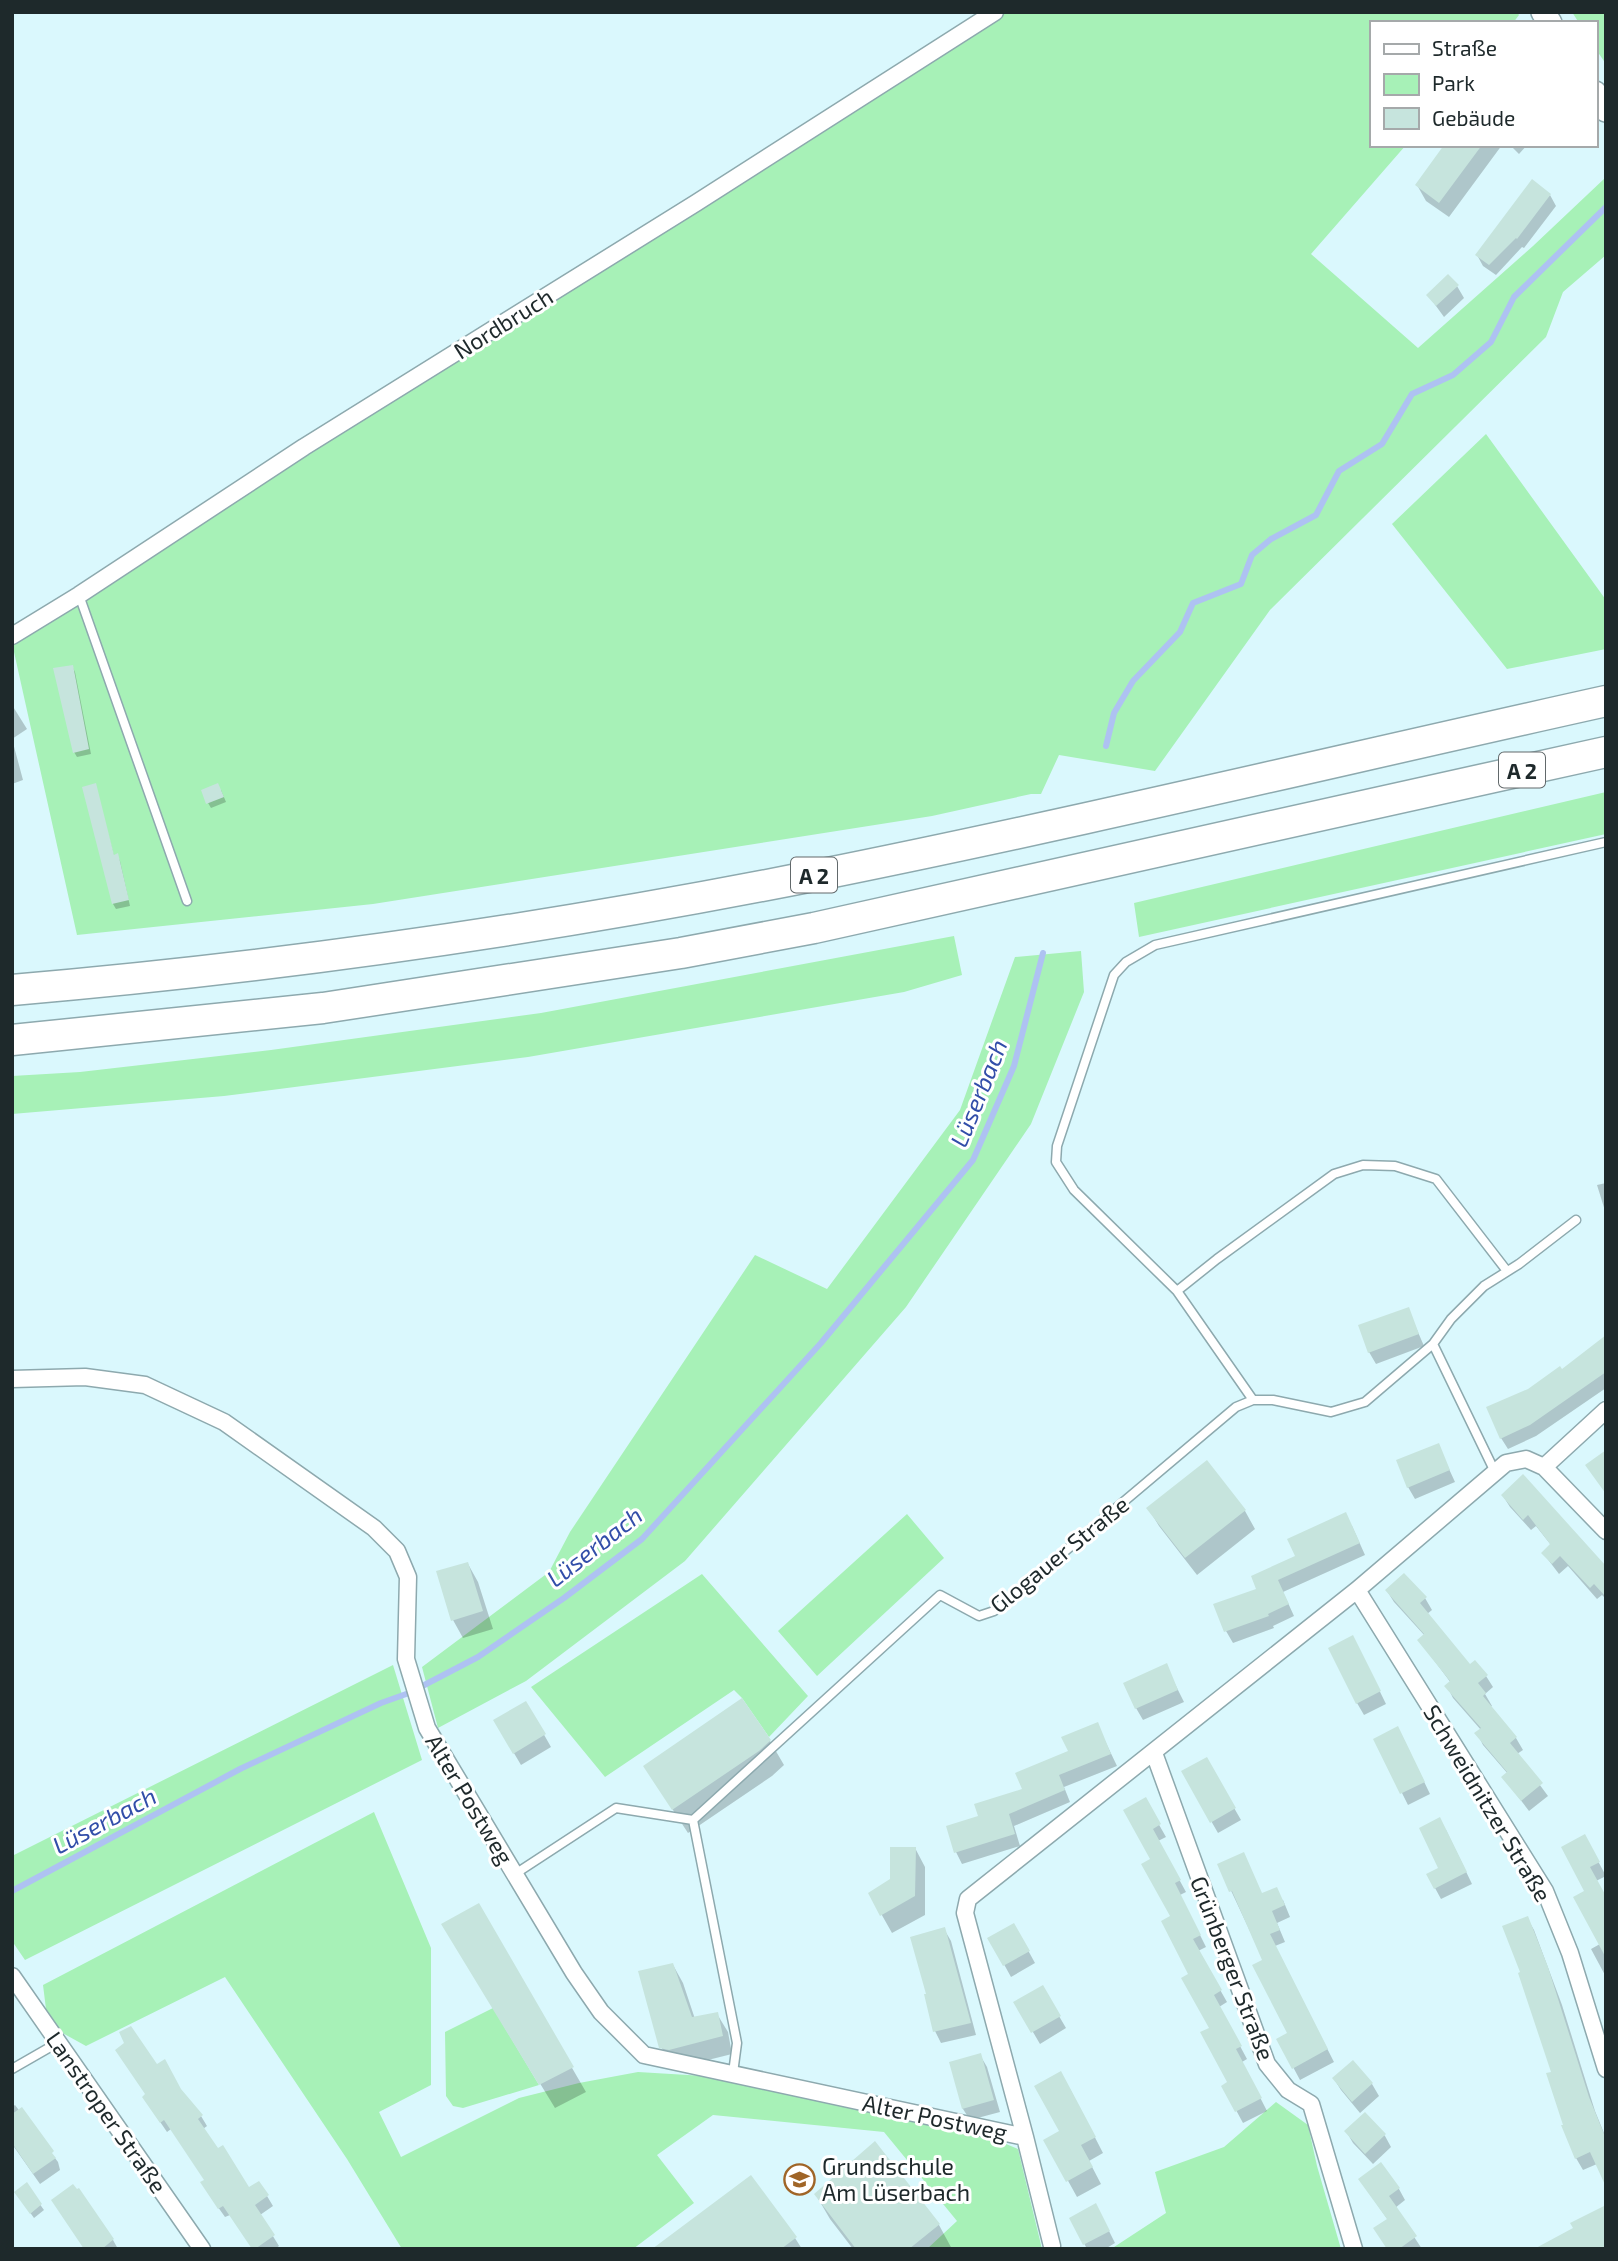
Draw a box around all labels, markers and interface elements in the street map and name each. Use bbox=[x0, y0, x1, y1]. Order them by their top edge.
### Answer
legend bbox=[1370, 21, 1597, 147]
text: Straße bbox=[1432, 35, 1497, 60]
text: Park bbox=[1432, 70, 1475, 95]
text: Gebäude bbox=[1432, 105, 1515, 130]
street label: Nordbruch bbox=[448, 282, 558, 364]
road number: A 2 bbox=[1499, 752, 1545, 788]
road number: A 2 bbox=[791, 858, 837, 892]
water label: Lüserbach bbox=[943, 1035, 1013, 1151]
street label: Glogauer Straße bbox=[984, 1490, 1134, 1618]
water label: Lüserbach bbox=[540, 1500, 648, 1592]
street label: Schweidnitzer Straße bbox=[1418, 1700, 1558, 1906]
street label: Alter Postweg bbox=[420, 1729, 520, 1869]
water label: Lüserbach bbox=[47, 1781, 161, 1859]
street label: Grünberger Straße bbox=[1185, 1872, 1281, 2064]
street label: Lanstroper Straße bbox=[41, 2026, 173, 2198]
street label: Alter Postweg bbox=[860, 2088, 1010, 2146]
place label: Grundschule Am Lüserbach bbox=[822, 2152, 970, 2206]
school or university icon: Grundschule Am Lüserbach bbox=[782, 2162, 816, 2196]

